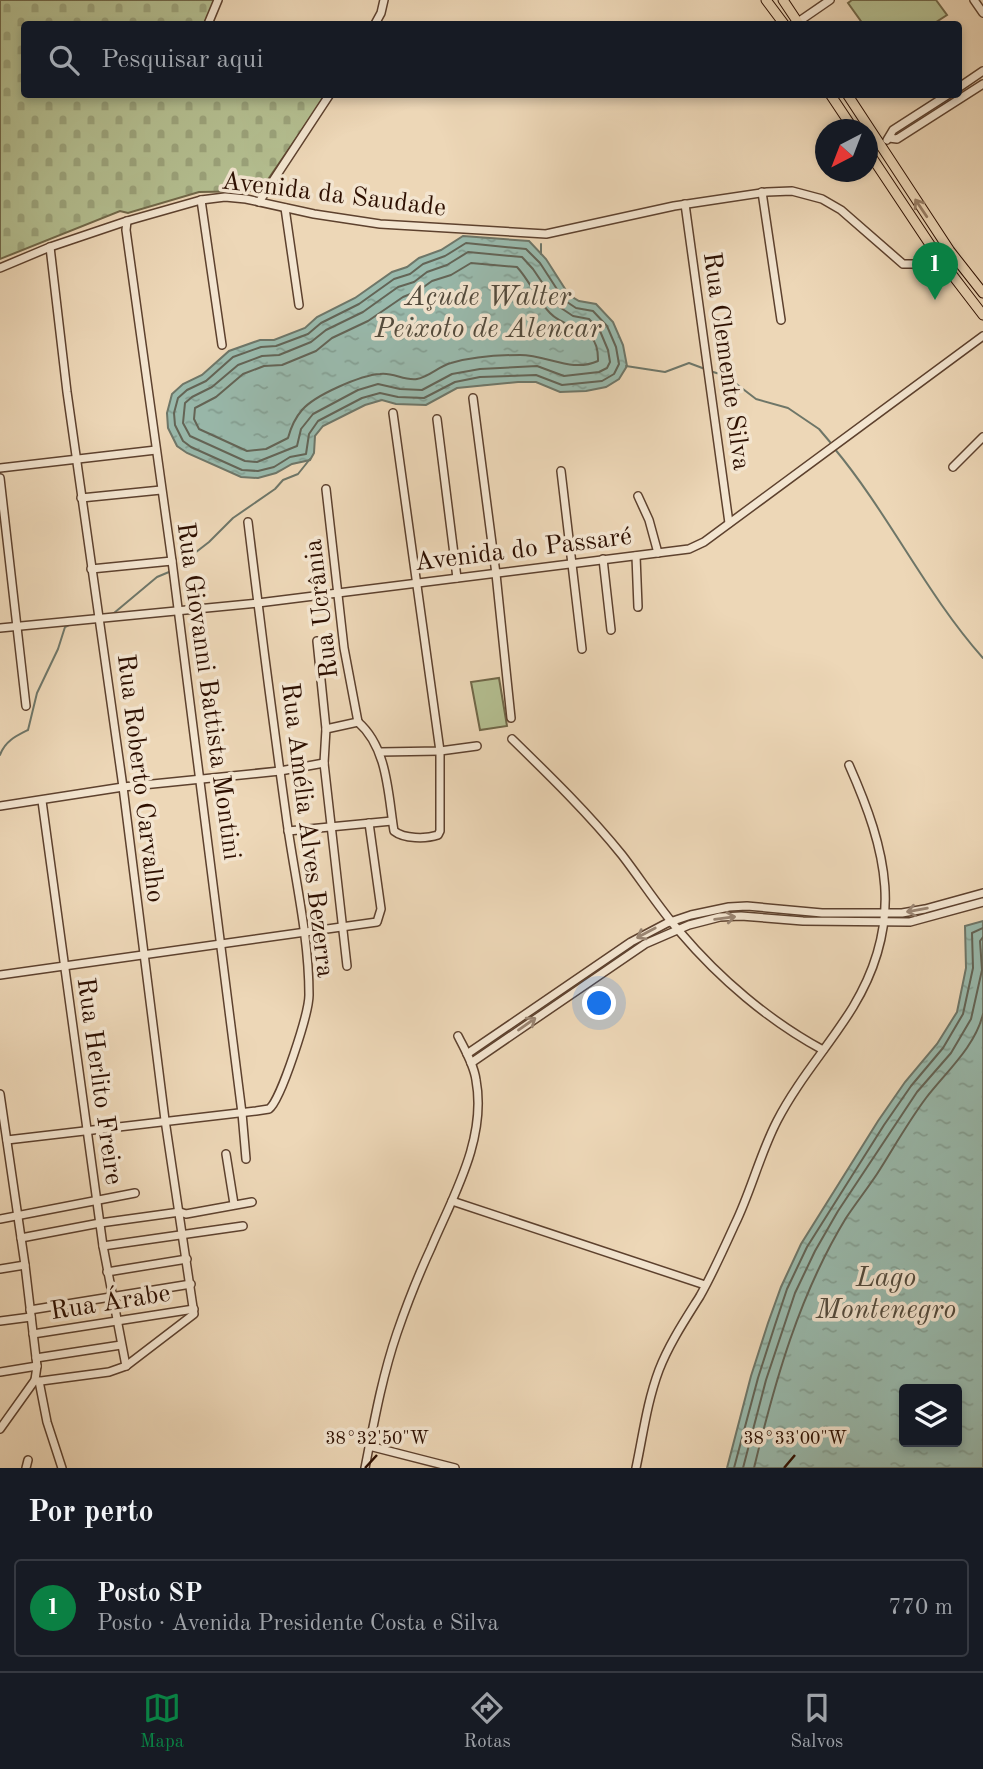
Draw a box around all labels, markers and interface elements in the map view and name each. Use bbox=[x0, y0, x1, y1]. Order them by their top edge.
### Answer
search box bbox=[21, 21, 962, 98]
icon: search bbox=[45, 41, 83, 79]
text: Pesquisar aqui bbox=[101, 47, 263, 73]
north arrow bbox=[815, 119, 878, 182]
street label: Avenida da Saudade bbox=[220, 168, 447, 222]
one-way arrow bbox=[914, 198, 928, 218]
pin: 1 bbox=[912, 242, 958, 300]
street label: Rua Clemente Silva bbox=[698, 251, 754, 472]
water label: Açude Walter Peixoto de Alencar bbox=[374, 284, 602, 344]
street label: Rua Giovanni Battista Montini bbox=[171, 521, 245, 862]
street label: Avenida do Passaré bbox=[413, 524, 633, 576]
street label: Rua Ucrânia bbox=[301, 537, 343, 680]
street label: Rua Roberto Carvalho bbox=[112, 653, 168, 904]
street label: Rua Amélia Alves Bezerra bbox=[276, 681, 338, 979]
one-way arrow bbox=[906, 904, 929, 917]
one-way arrow bbox=[713, 911, 736, 924]
one-way arrow bbox=[636, 927, 657, 941]
street label: Rua Herlito Freire bbox=[72, 976, 126, 1187]
your location bbox=[582, 986, 616, 1020]
one-way arrow bbox=[517, 1017, 536, 1031]
water label: Lago Montenegro bbox=[815, 1265, 956, 1325]
street label: Rua Árabe bbox=[48, 1277, 172, 1325]
map controls bbox=[899, 1384, 962, 1447]
button: layers bbox=[899, 1384, 962, 1447]
text: 38°32'50"W bbox=[325, 1430, 429, 1448]
text: 38°33'00"W bbox=[743, 1430, 847, 1448]
text: Por perto bbox=[28, 1498, 154, 1528]
text: Posto SP bbox=[97, 1581, 202, 1607]
text: 1 bbox=[46, 1596, 60, 1619]
text: 770 m bbox=[888, 1596, 953, 1619]
text: Posto · Avenida Presidente Costa e Silva bbox=[97, 1612, 499, 1635]
tab: Mapa bbox=[140, 1689, 184, 1754]
tab: Rotas bbox=[464, 1689, 511, 1754]
tab: Salvos bbox=[790, 1689, 843, 1754]

